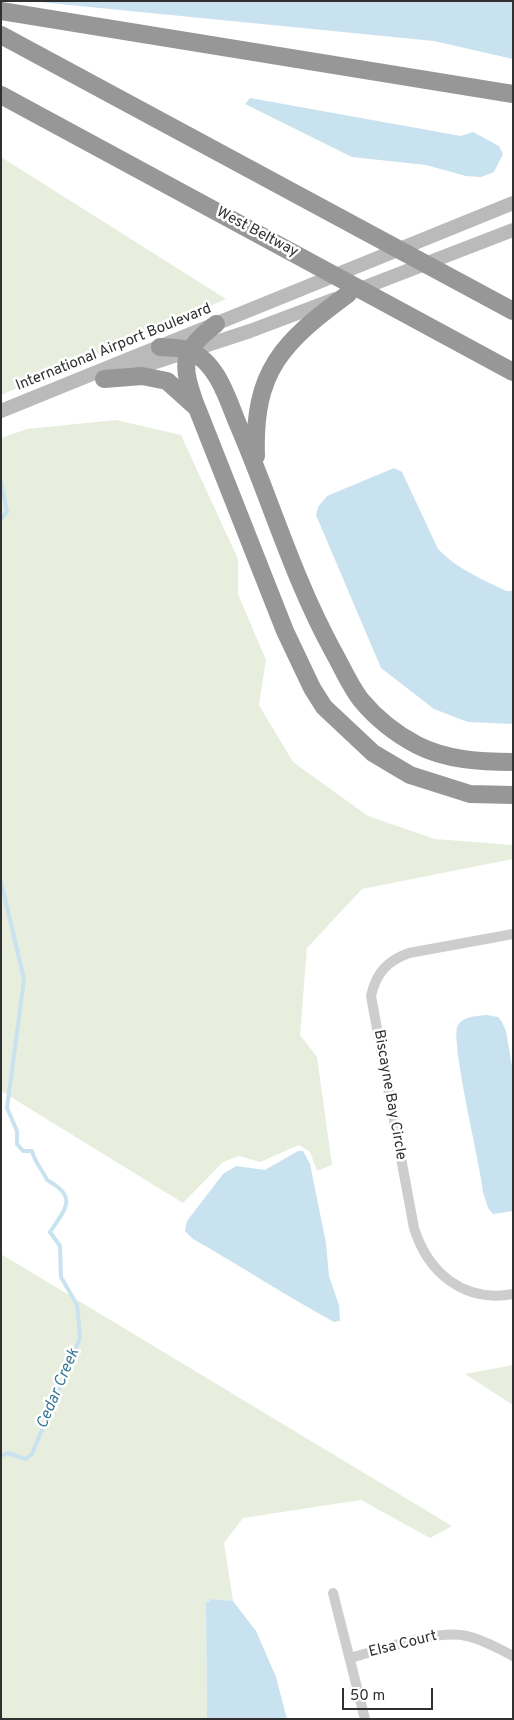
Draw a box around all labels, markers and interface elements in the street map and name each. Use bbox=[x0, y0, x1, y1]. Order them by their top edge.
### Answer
street label: West Beltway bbox=[213, 204, 301, 262]
street label: International Airport Boulevard bbox=[14, 300, 214, 396]
street label: Biscayne Bay Circle bbox=[369, 1029, 409, 1161]
water label: Cedar Creek bbox=[34, 1346, 84, 1432]
street label: Elsa Court bbox=[367, 1628, 439, 1662]
scale bar bbox=[344, 1678, 435, 1710]
text: 50 m bbox=[350, 1687, 385, 1706]

